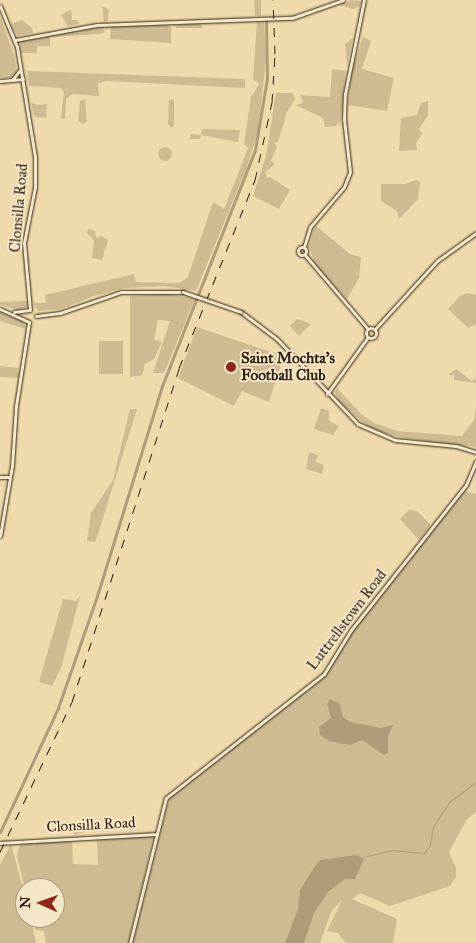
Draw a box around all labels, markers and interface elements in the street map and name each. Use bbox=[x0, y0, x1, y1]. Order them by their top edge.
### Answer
street label: Clonsilla Road bbox=[6, 163, 32, 253]
place label: Saint Mochta's Football Club bbox=[241, 349, 335, 384]
marker: Saint Mochta's Football Club bbox=[225, 361, 237, 373]
street label: Luttrellstown Road bbox=[303, 566, 391, 674]
street label: Clonsilla Road bbox=[46, 814, 136, 836]
north arrow bbox=[15, 878, 65, 928]
text: N bbox=[17, 896, 34, 909]

